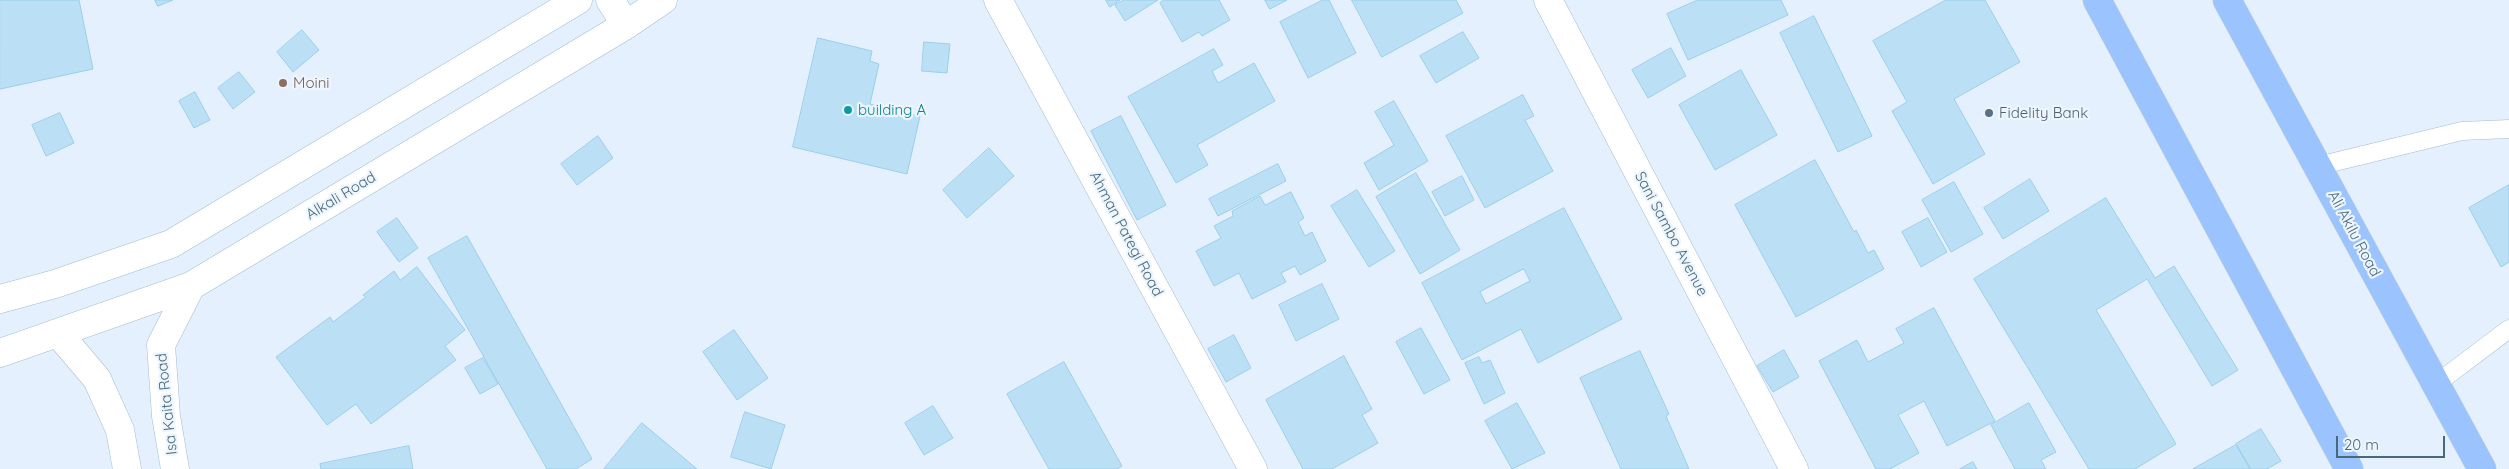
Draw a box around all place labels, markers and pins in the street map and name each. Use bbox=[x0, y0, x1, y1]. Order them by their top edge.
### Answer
place label: Moini bbox=[293, 74, 330, 92]
marker: Moini bbox=[277, 77, 289, 89]
place label: building A bbox=[858, 101, 926, 119]
marker: building A bbox=[842, 104, 854, 116]
place label: Fidelity Bank bbox=[1999, 104, 2088, 122]
marker: Fidelity Bank bbox=[1983, 107, 1995, 119]

